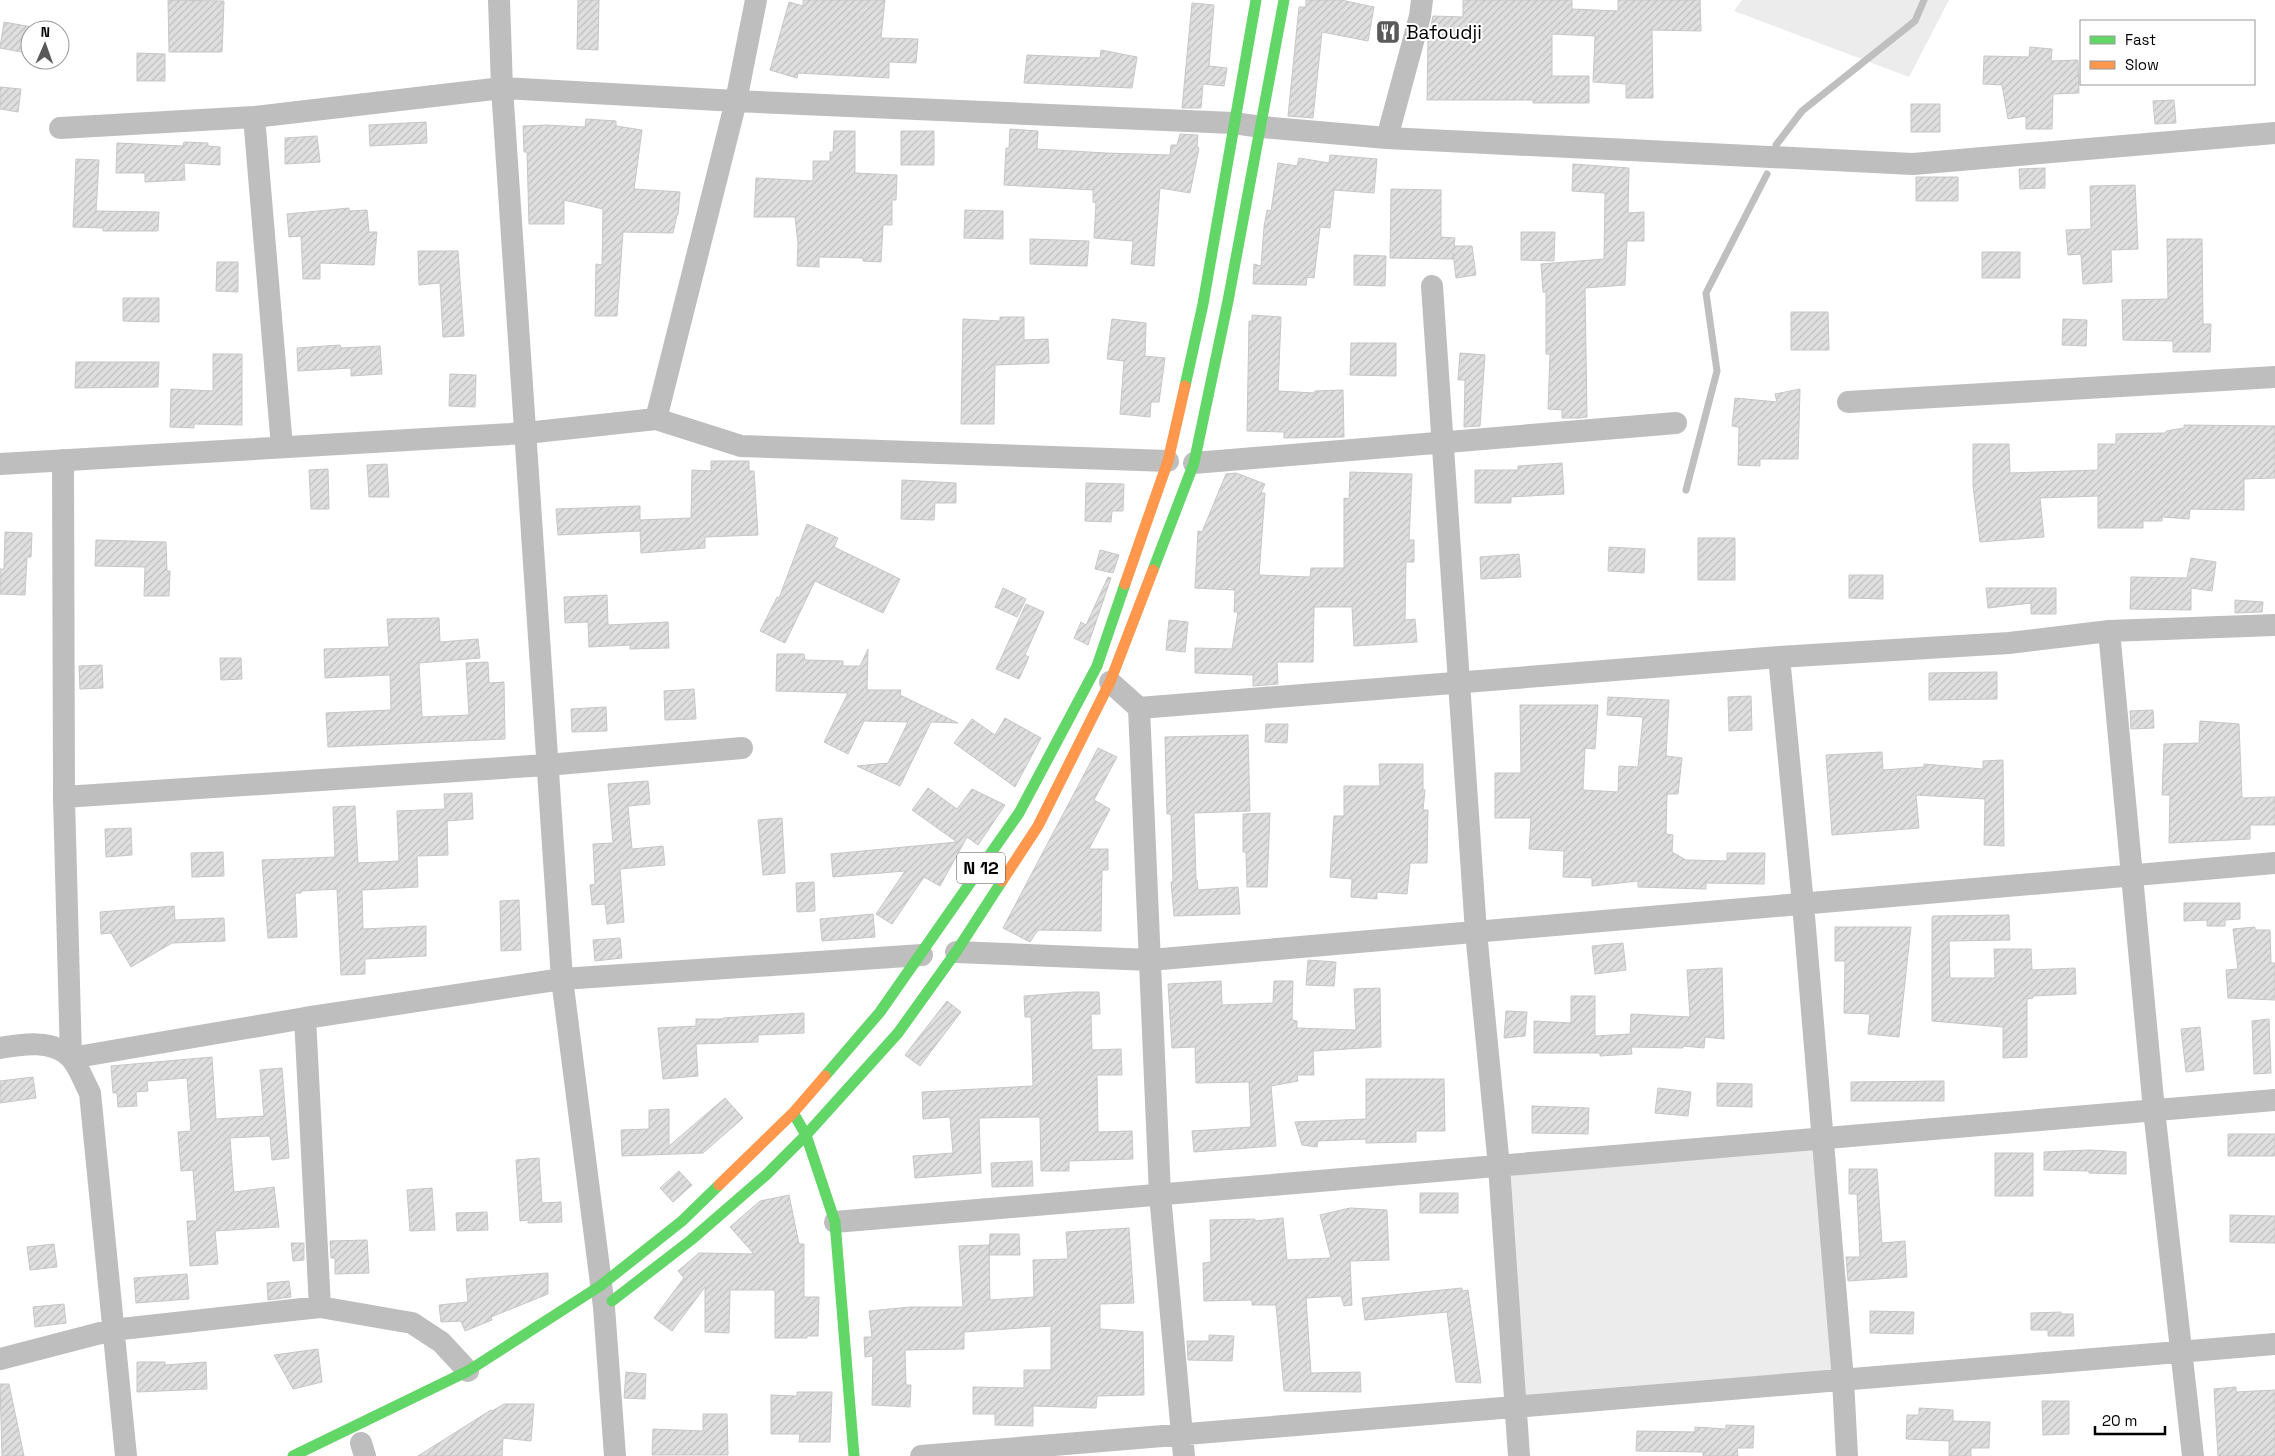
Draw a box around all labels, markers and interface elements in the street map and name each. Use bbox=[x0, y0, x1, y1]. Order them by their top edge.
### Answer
restaurant icon: Bafoudji bbox=[1375, 19, 1401, 45]
north arrow bbox=[20, 20, 70, 70]
place label: Bafoudji bbox=[1406, 20, 1482, 45]
legend bbox=[2080, 20, 2255, 85]
text: N bbox=[40, 23, 50, 41]
text: Fast bbox=[2125, 30, 2156, 49]
text: Slow bbox=[2125, 55, 2159, 74]
road number: N 12 bbox=[957, 852, 1005, 884]
scale bar bbox=[2095, 1404, 2165, 1436]
text: 20 m bbox=[2102, 1411, 2137, 1430]

